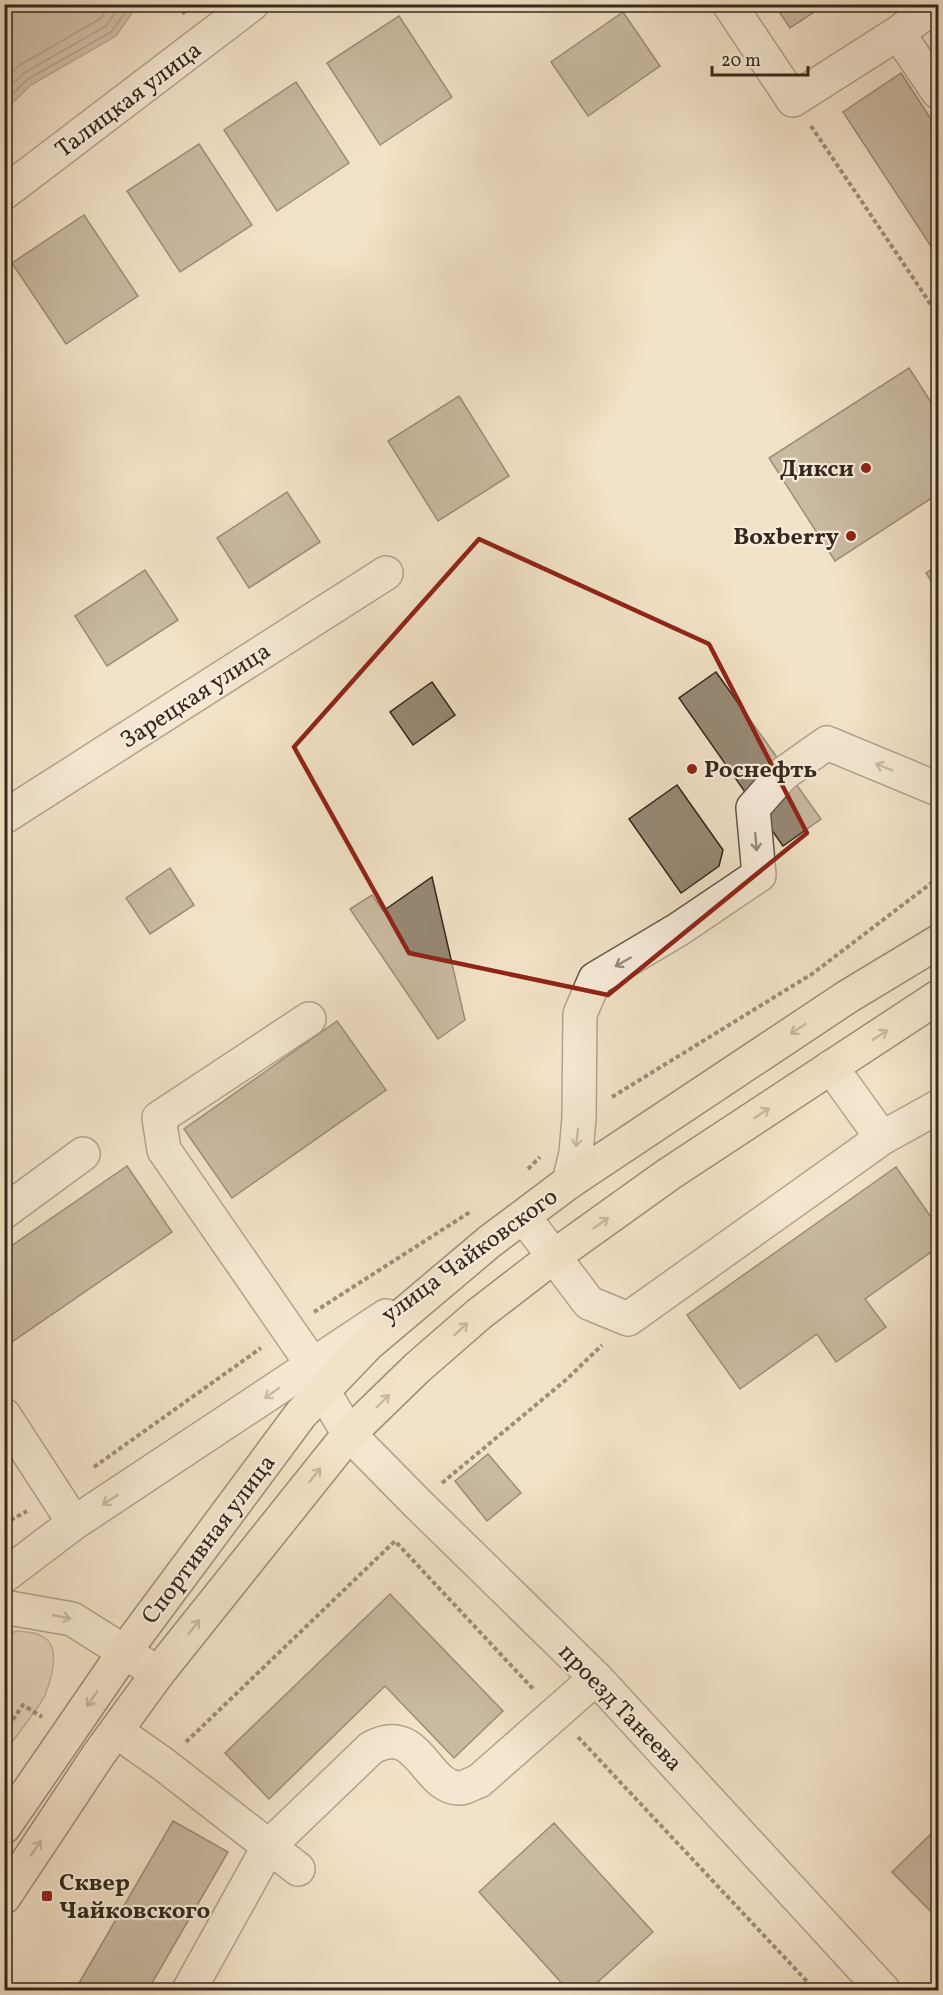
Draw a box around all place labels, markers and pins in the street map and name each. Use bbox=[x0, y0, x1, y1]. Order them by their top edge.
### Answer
place label: Дикси bbox=[780, 453, 854, 487]
marker: Дикси bbox=[859, 461, 873, 475]
place label: Boxberry bbox=[733, 521, 840, 555]
marker: Boxberry bbox=[844, 529, 858, 543]
place label: Роснефть bbox=[704, 754, 817, 788]
marker: Роснефть bbox=[685, 762, 699, 776]
place label: Сквер Чайковского bbox=[59, 1867, 210, 1929]
marker: Сквер Чайковского bbox=[40, 1889, 54, 1903]

